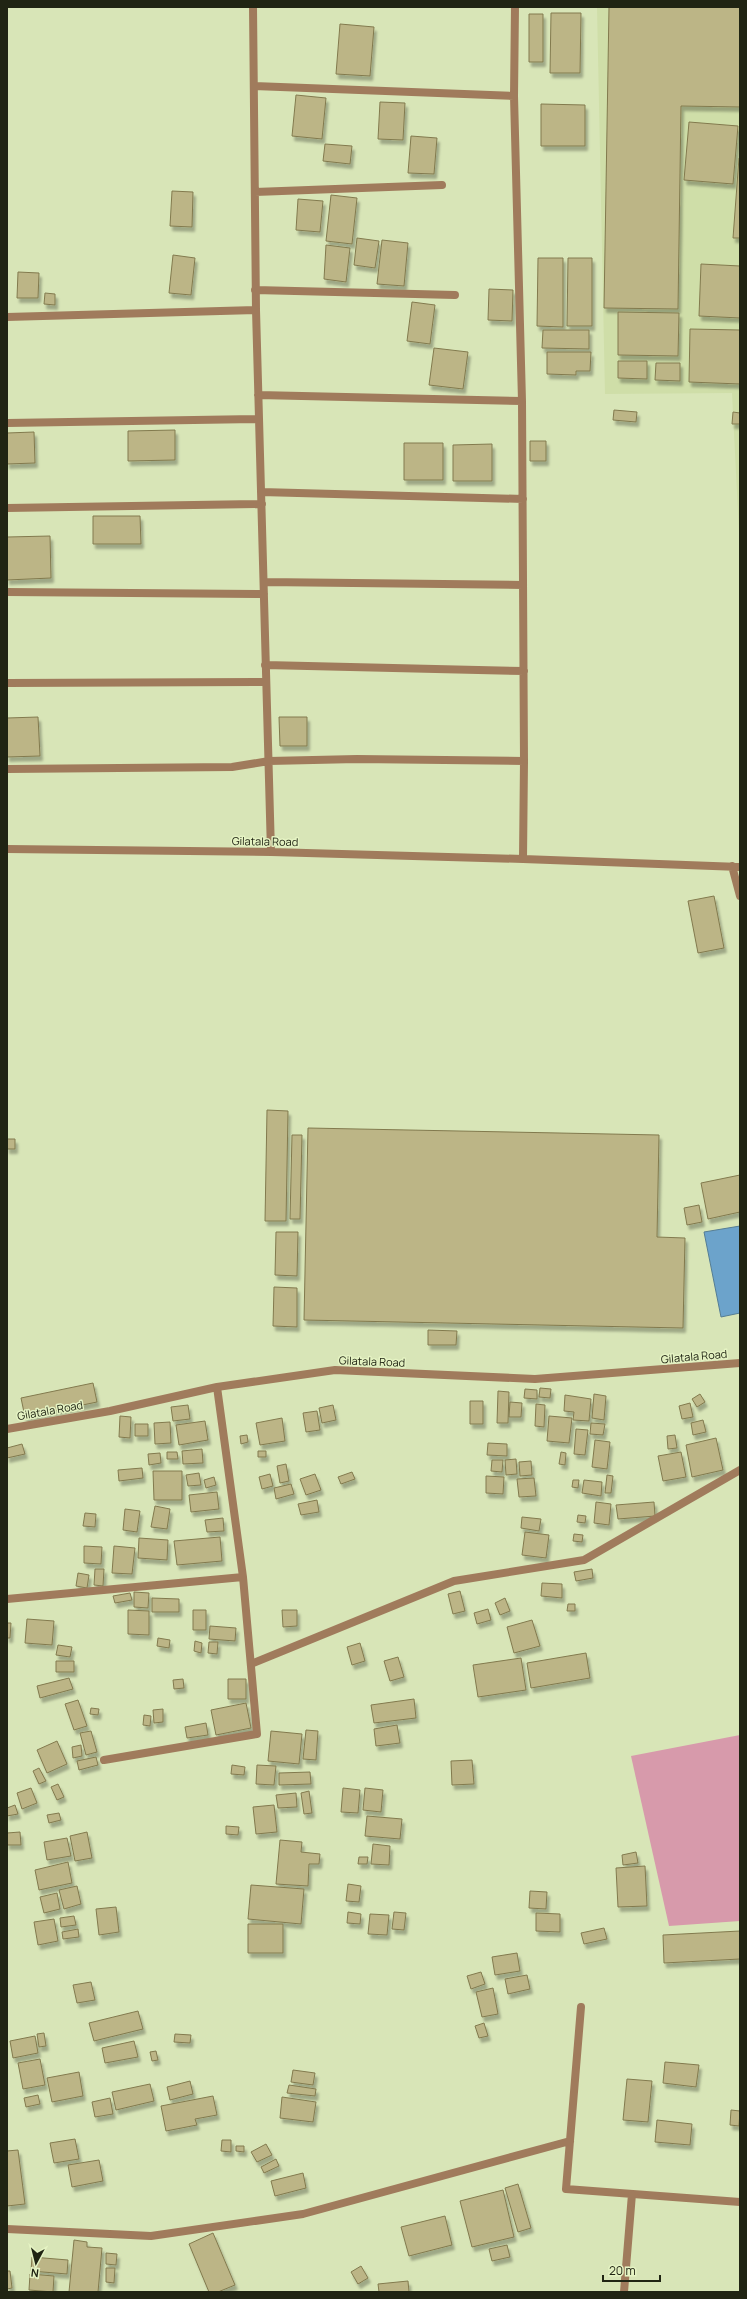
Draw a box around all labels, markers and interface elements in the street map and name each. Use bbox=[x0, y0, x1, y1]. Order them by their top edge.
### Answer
street label: Gilatala Road bbox=[232, 833, 298, 849]
street label: Gilatala Road bbox=[660, 1346, 728, 1366]
street label: Gilatala Road bbox=[339, 1352, 405, 1370]
street label: Gilatala Road bbox=[16, 1397, 84, 1423]
north arrow bbox=[16, 2243, 56, 2283]
scale bar bbox=[603, 2257, 660, 2283]
text: 20 m bbox=[609, 2262, 636, 2279]
text: N bbox=[30, 2265, 40, 2281]

